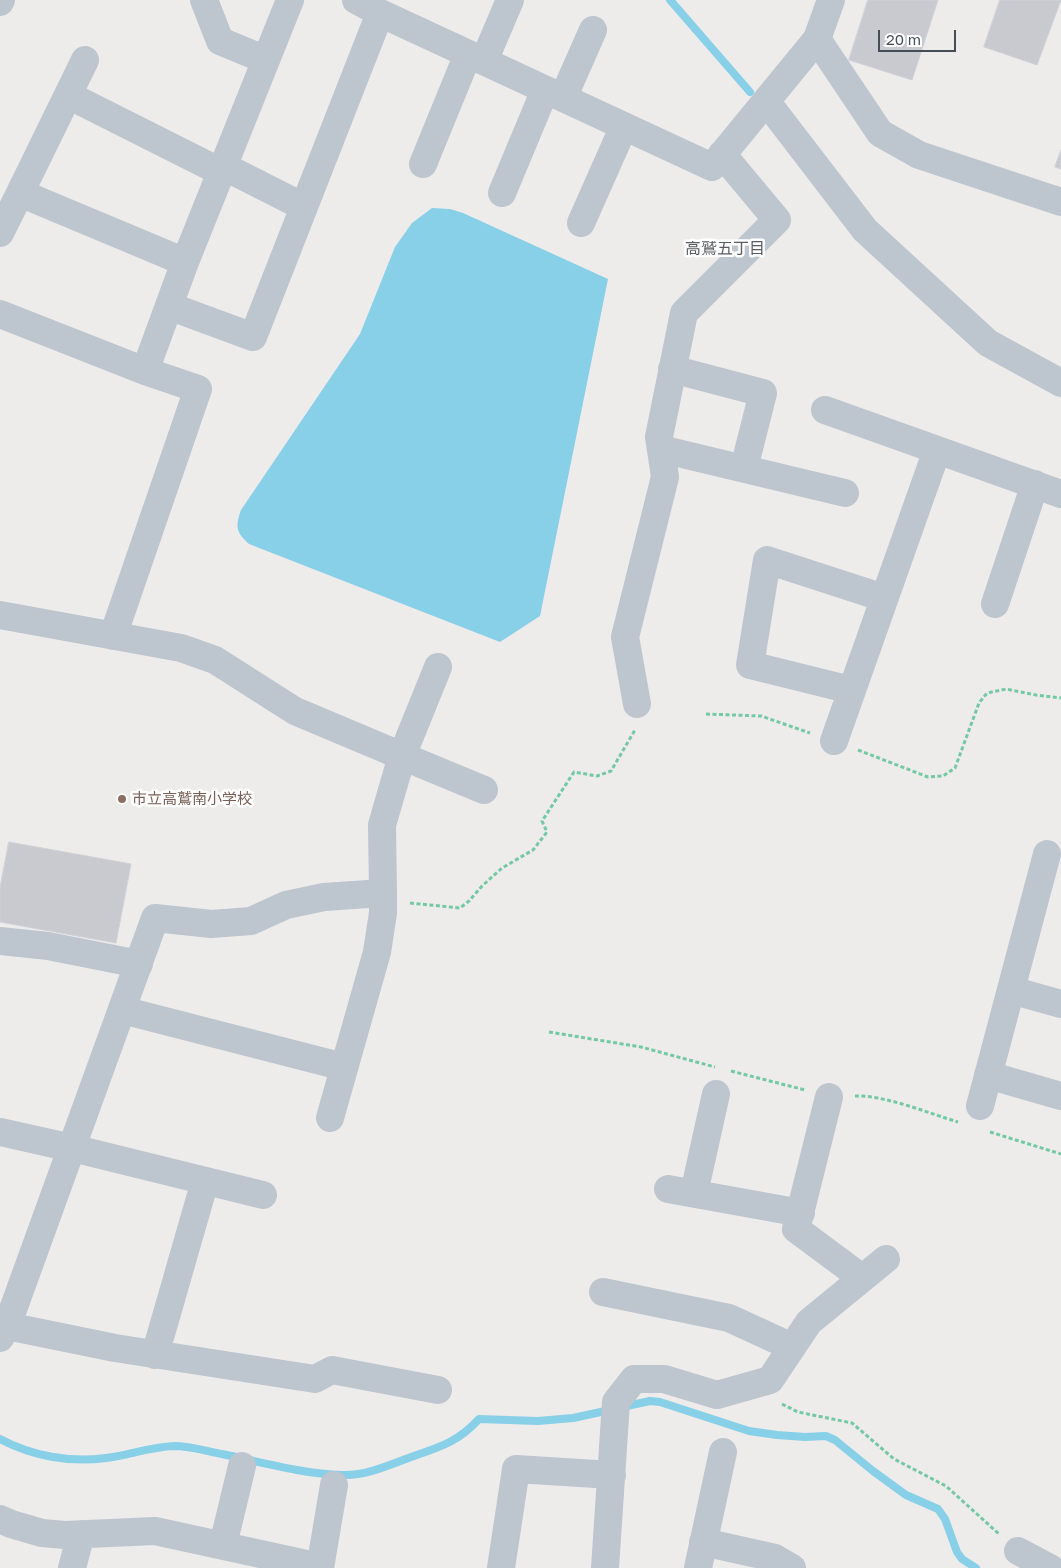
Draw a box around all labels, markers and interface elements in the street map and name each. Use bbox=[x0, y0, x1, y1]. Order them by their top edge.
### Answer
scale bar bbox=[881, 20, 958, 52]
text: 20 m bbox=[886, 30, 921, 48]
district label: 高鷲五丁目 bbox=[685, 239, 765, 259]
place label: 市立高鷲南小学校 bbox=[132, 790, 252, 808]
marker: 市立高鷲南小学校 bbox=[116, 793, 128, 805]

